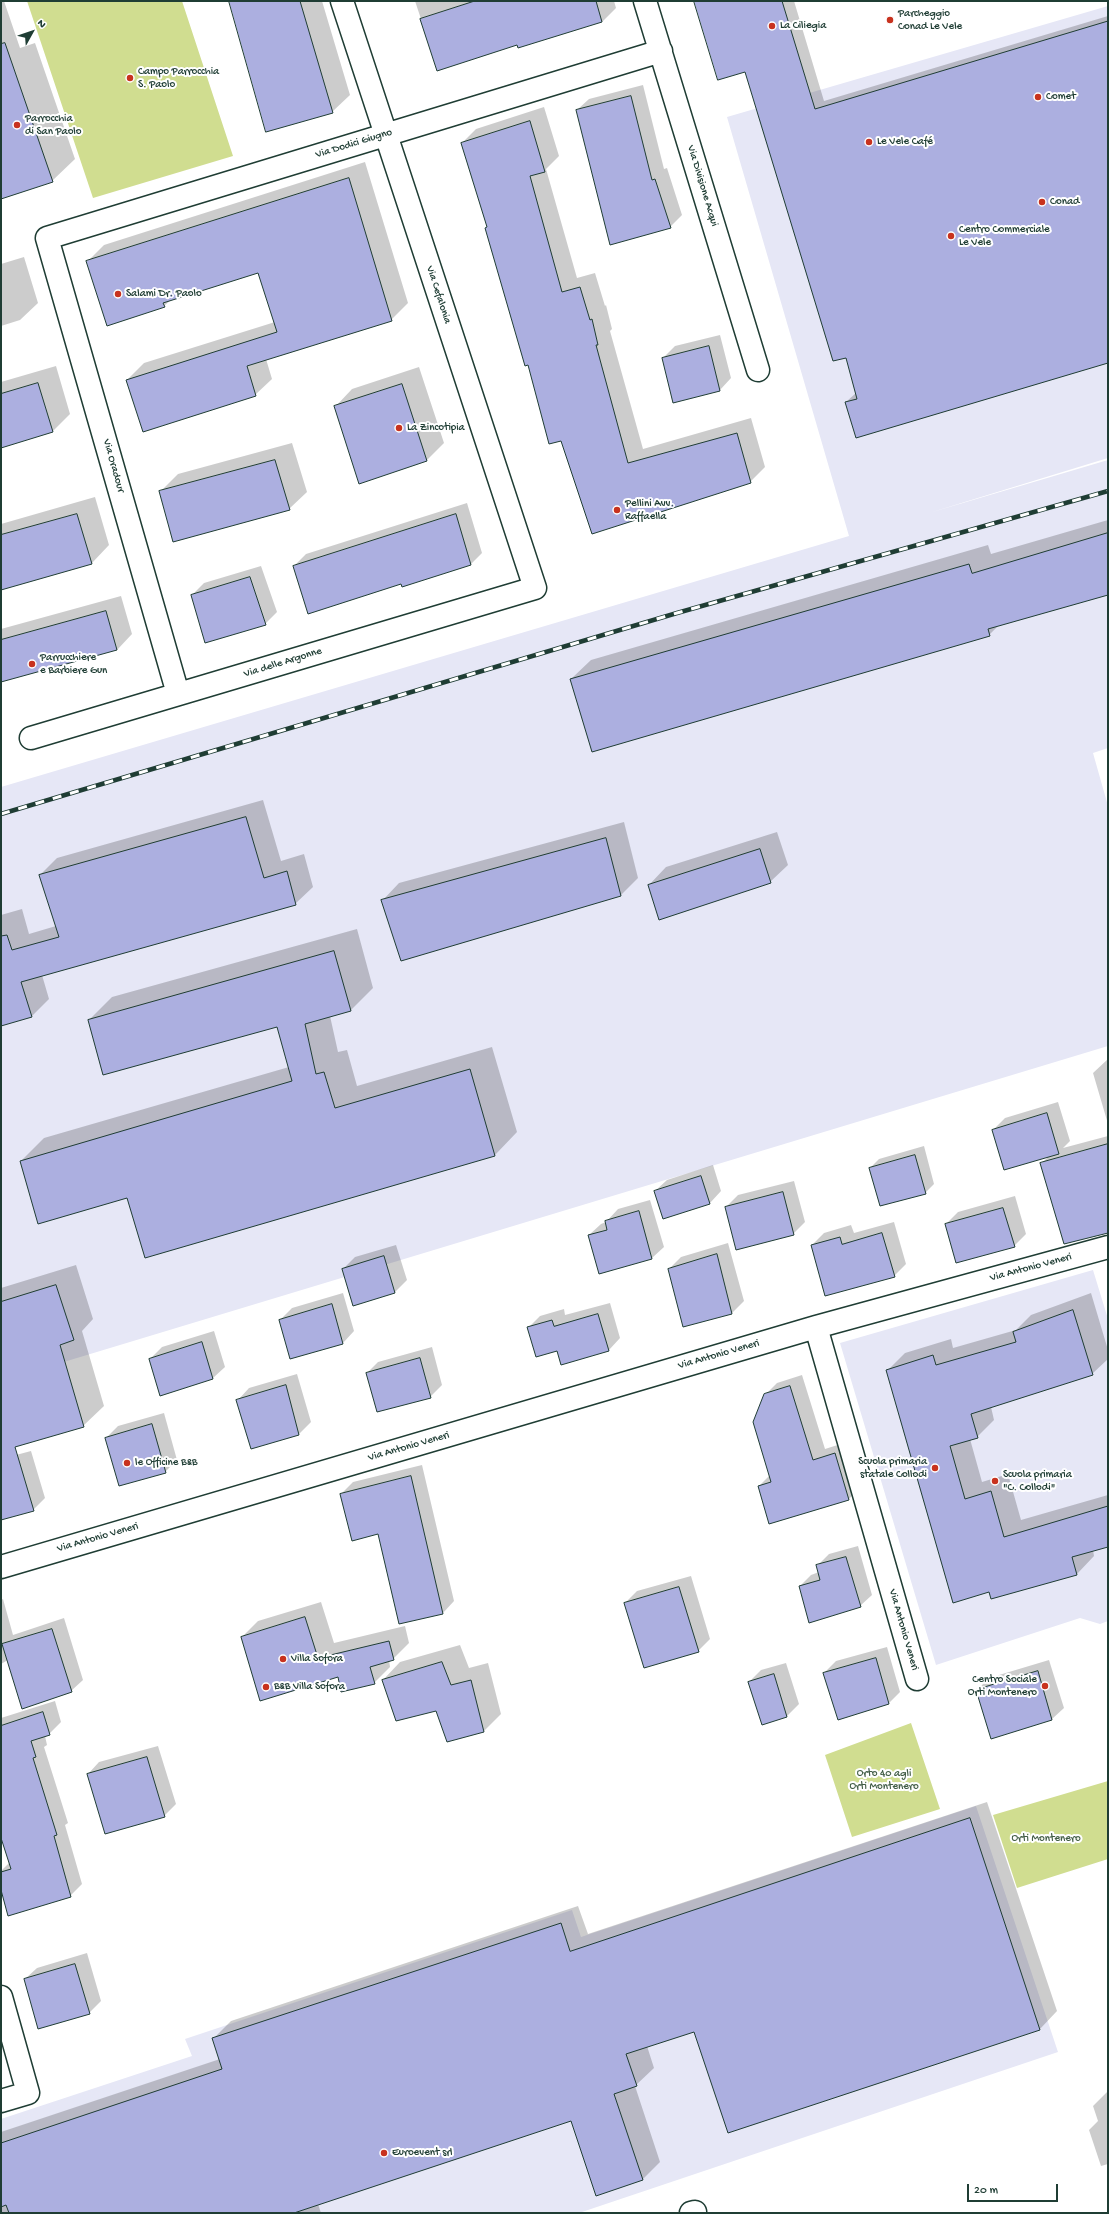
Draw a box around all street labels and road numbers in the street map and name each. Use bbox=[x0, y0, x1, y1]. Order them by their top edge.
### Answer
street label: Via Dodici Giugno bbox=[314, 126, 394, 162]
street label: Via Divisione Acqui bbox=[683, 144, 721, 228]
street label: Via Cefalonia bbox=[422, 264, 454, 326]
street label: Via Oradour bbox=[99, 438, 127, 494]
street label: Via delle Argonne bbox=[242, 645, 324, 681]
street label: Via Antonio Veneri bbox=[989, 1251, 1073, 1285]
street label: Via Antonio Veneri bbox=[677, 1337, 761, 1373]
street label: Via Antonio Veneri bbox=[367, 1429, 451, 1465]
street label: Via Antonio Veneri bbox=[56, 1520, 140, 1556]
street label: Via Antonio Veneri bbox=[885, 1588, 921, 1672]

